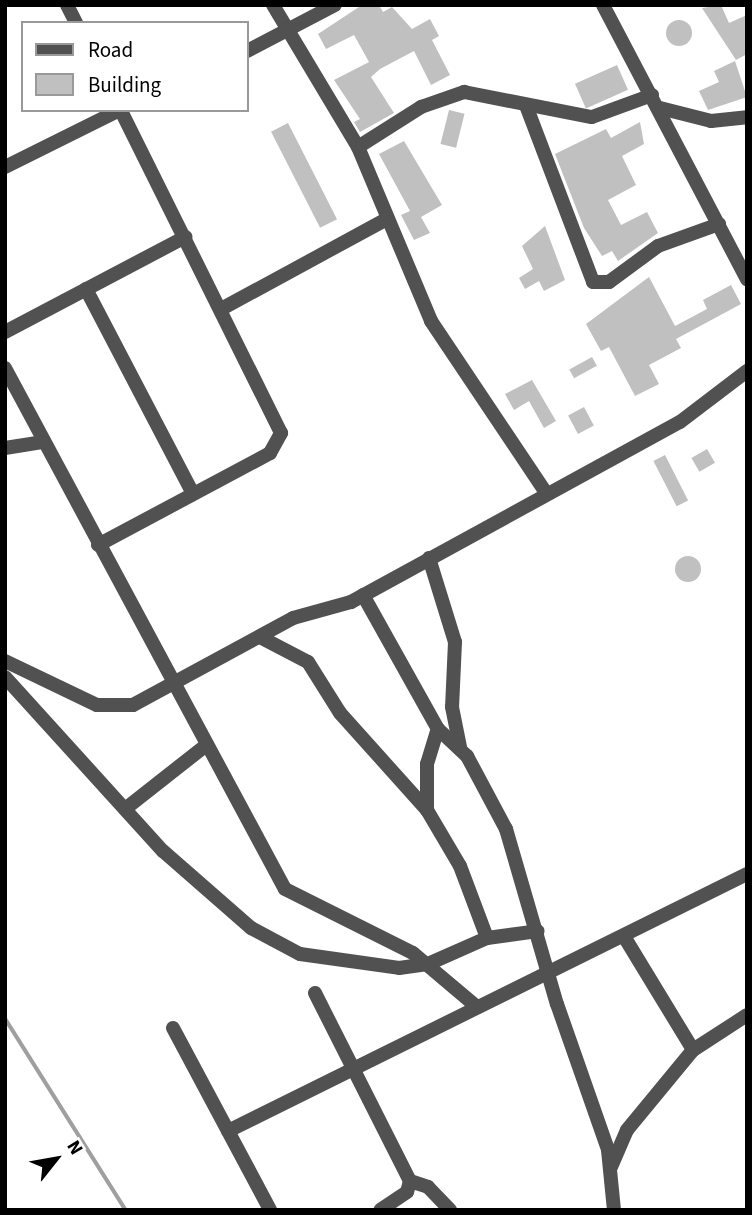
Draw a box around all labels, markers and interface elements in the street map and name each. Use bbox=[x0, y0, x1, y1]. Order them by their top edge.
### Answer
legend bbox=[21, 21, 248, 112]
text: Road bbox=[88, 35, 133, 65]
text: Building bbox=[88, 70, 161, 100]
north arrow bbox=[21, 1124, 91, 1194]
text: N bbox=[60, 1136, 89, 1160]

